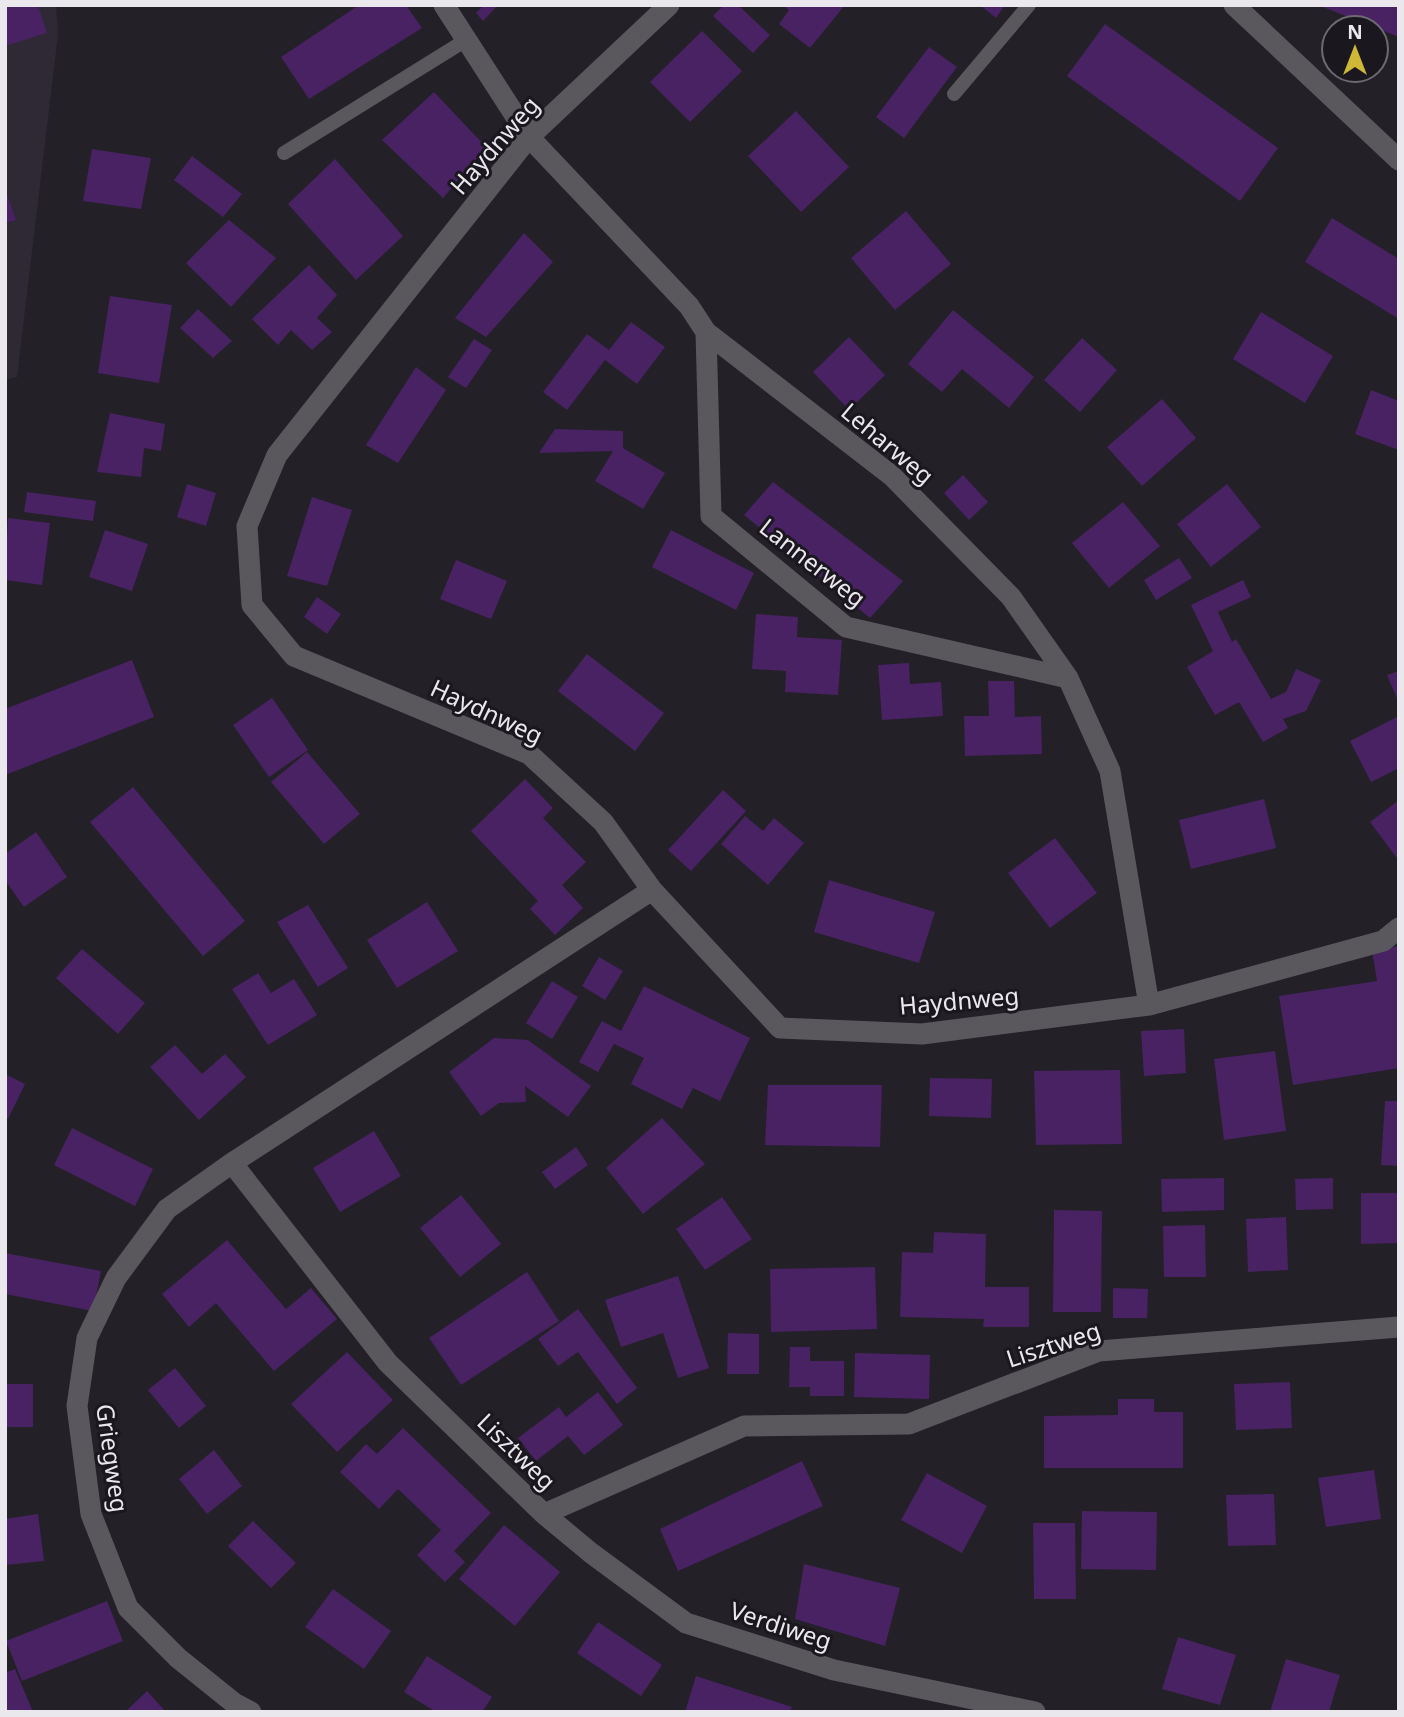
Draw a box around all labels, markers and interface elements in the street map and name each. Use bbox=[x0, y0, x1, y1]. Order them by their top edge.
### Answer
north arrow bbox=[1320, 14, 1390, 84]
text: N bbox=[1347, 19, 1363, 45]
street label: Haydnweg bbox=[442, 89, 546, 201]
street label: Leharweg bbox=[835, 395, 941, 491]
street label: Lannerweg bbox=[753, 510, 873, 614]
street label: Haydnweg bbox=[426, 671, 548, 751]
street label: Haydnweg bbox=[898, 978, 1020, 1022]
street label: Lisztweg bbox=[1002, 1313, 1104, 1375]
street label: Griegweg bbox=[89, 1402, 137, 1514]
street label: Lisztweg bbox=[471, 1405, 563, 1497]
street label: Verdiweg bbox=[726, 1593, 836, 1657]

